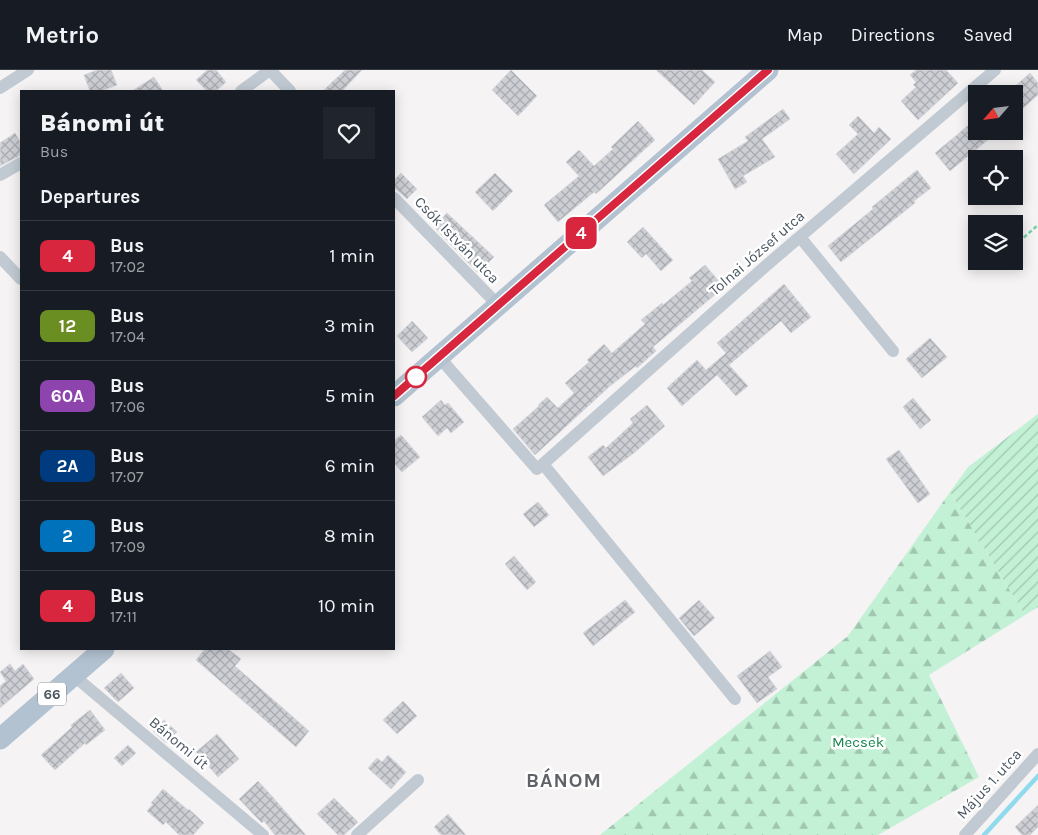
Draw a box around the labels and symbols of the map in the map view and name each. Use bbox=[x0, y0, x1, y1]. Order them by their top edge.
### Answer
north arrow bbox=[968, 85, 1022, 140]
street label: Csók István utca bbox=[411, 193, 503, 287]
street label: Tolnai József utca bbox=[706, 207, 808, 299]
line badge: 4 bbox=[565, 217, 597, 249]
unlabelled marker bbox=[405, 366, 427, 388]
road number: 66 bbox=[38, 682, 66, 706]
street label: Bánomi út bbox=[146, 713, 212, 773]
park label: Mecsek bbox=[832, 733, 884, 751]
street label: Május 1. utca bbox=[953, 745, 1025, 823]
district label: BÁNOM bbox=[526, 767, 602, 792]

